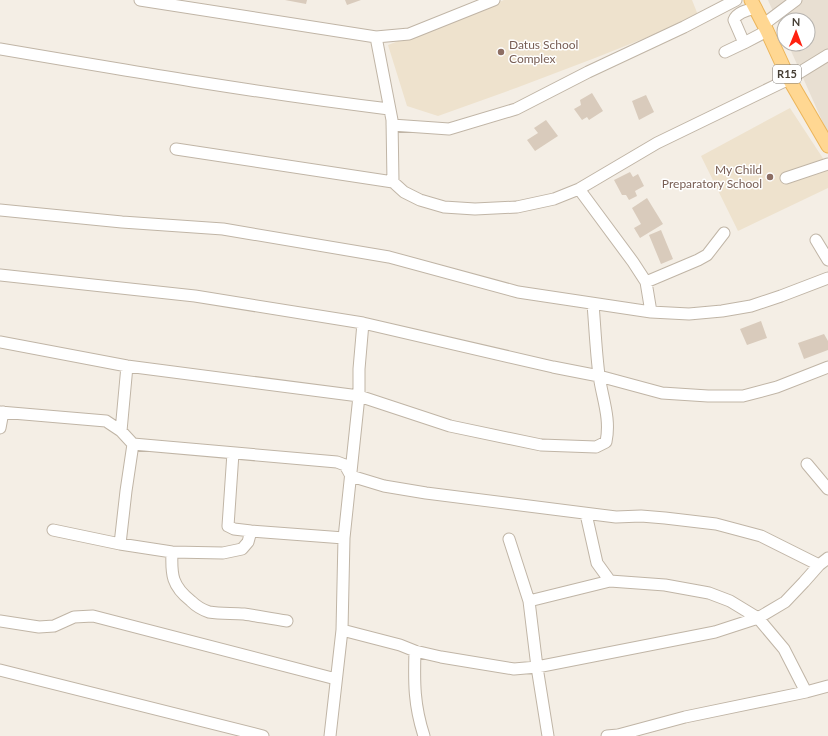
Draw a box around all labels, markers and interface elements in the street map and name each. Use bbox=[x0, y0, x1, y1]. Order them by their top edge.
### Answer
north arrow bbox=[776, 12, 816, 52]
text: N bbox=[792, 15, 801, 28]
place label: Datus School Complex bbox=[509, 37, 578, 66]
marker: Datus School Complex bbox=[496, 47, 506, 57]
road number: R15 bbox=[773, 65, 801, 83]
place label: My Child Preparatory School bbox=[662, 162, 762, 191]
marker: My Child Preparatory School bbox=[765, 172, 775, 182]

